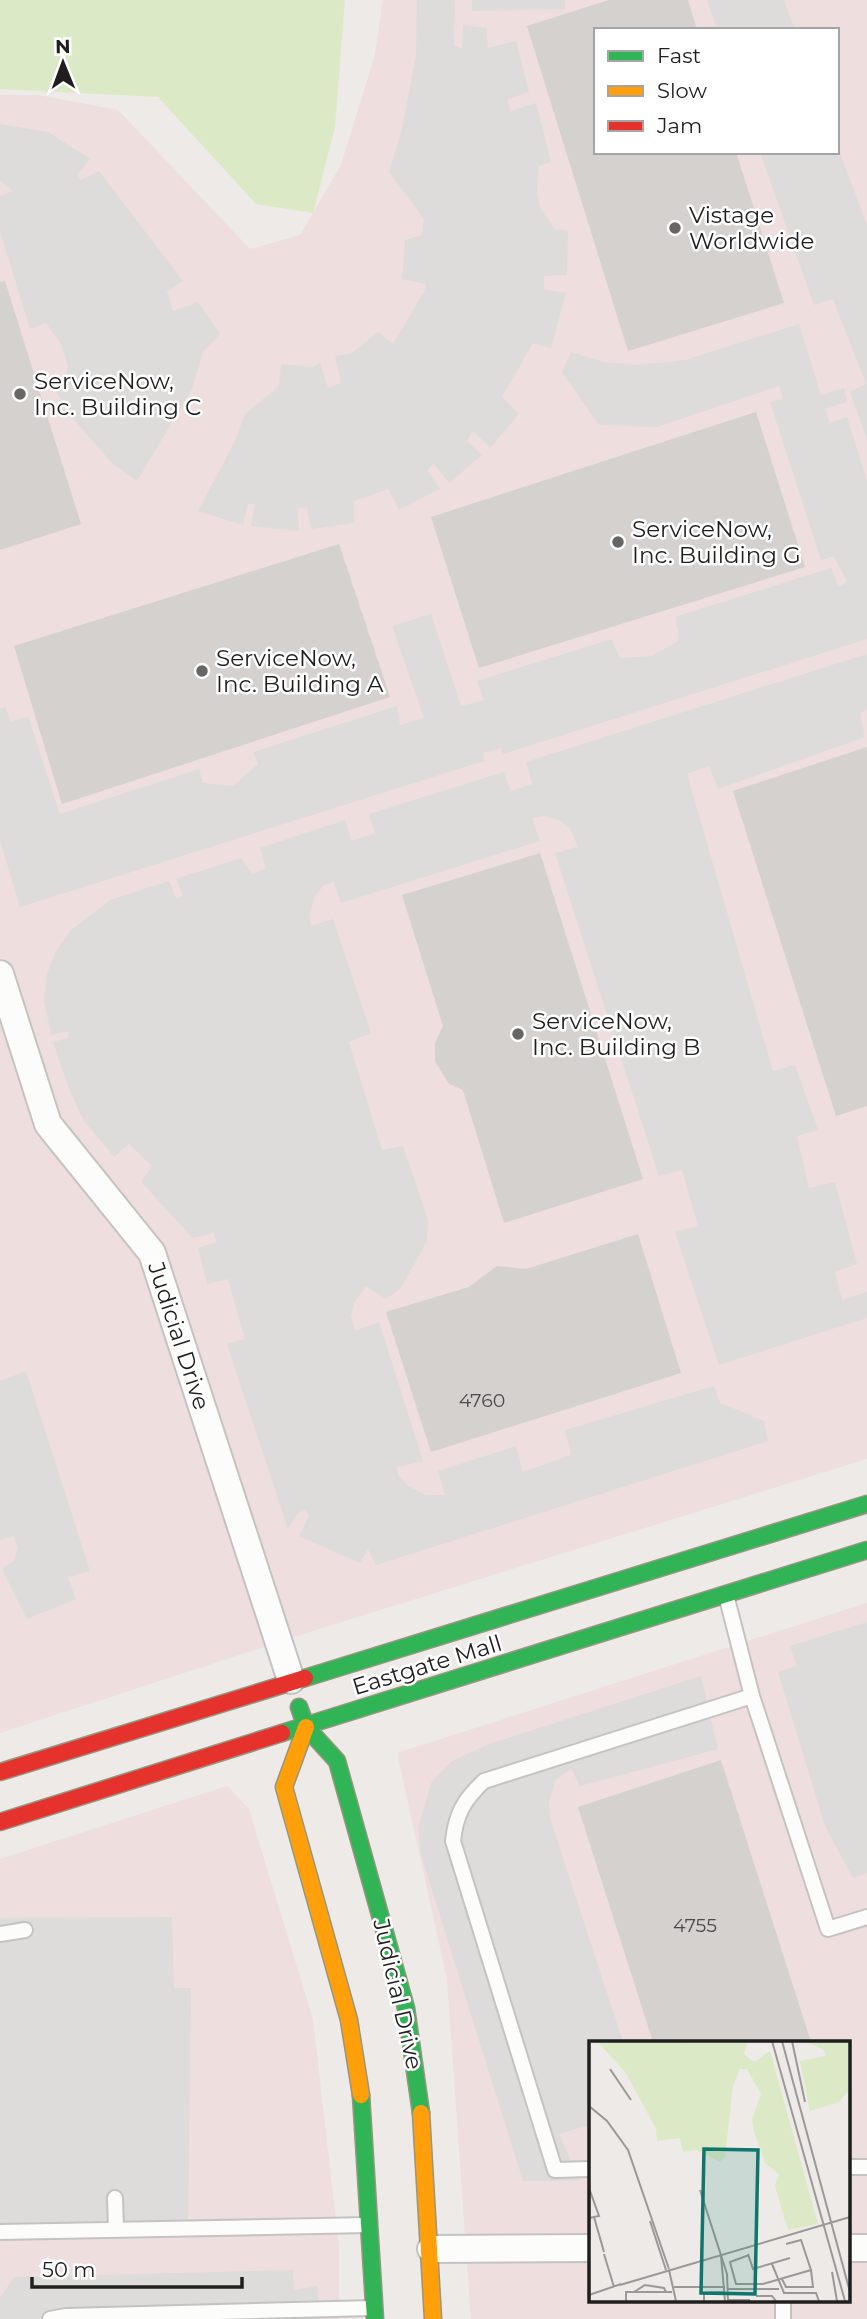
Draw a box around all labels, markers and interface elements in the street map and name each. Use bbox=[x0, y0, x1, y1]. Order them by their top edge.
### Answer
north arrow bbox=[28, 28, 98, 98]
legend bbox=[594, 28, 839, 154]
text: N bbox=[55, 35, 71, 58]
text: Fast bbox=[657, 43, 701, 68]
text: Slow bbox=[657, 78, 707, 103]
text: Jam bbox=[656, 113, 702, 138]
place label: Vistage Worldwide bbox=[689, 201, 814, 255]
marker: Vistage Worldwide bbox=[667, 220, 683, 236]
place label: ServiceNow, Inc. Building C bbox=[34, 367, 201, 421]
marker: ServiceNow, Inc. Building C bbox=[12, 386, 28, 402]
place label: ServiceNow, Inc. Building G bbox=[632, 515, 801, 569]
marker: ServiceNow, Inc. Building G bbox=[610, 534, 626, 550]
place label: ServiceNow, Inc. Building A bbox=[216, 644, 384, 698]
marker: ServiceNow, Inc. Building A bbox=[194, 663, 210, 679]
place label: ServiceNow, Inc. Building B bbox=[532, 1007, 700, 1061]
marker: ServiceNow, Inc. Building B bbox=[510, 1026, 526, 1042]
street label: Judicial Drive bbox=[142, 1258, 216, 1413]
house number: 4760 bbox=[459, 1389, 505, 1412]
street label: Eastgate Mall bbox=[349, 1629, 505, 1701]
house number: 4755 bbox=[673, 1914, 717, 1937]
street label: Judicial Drive bbox=[367, 1915, 429, 2072]
inset map bbox=[589, 2041, 850, 2302]
scale bar bbox=[32, 2246, 242, 2290]
text: 50 m bbox=[42, 2257, 96, 2282]

